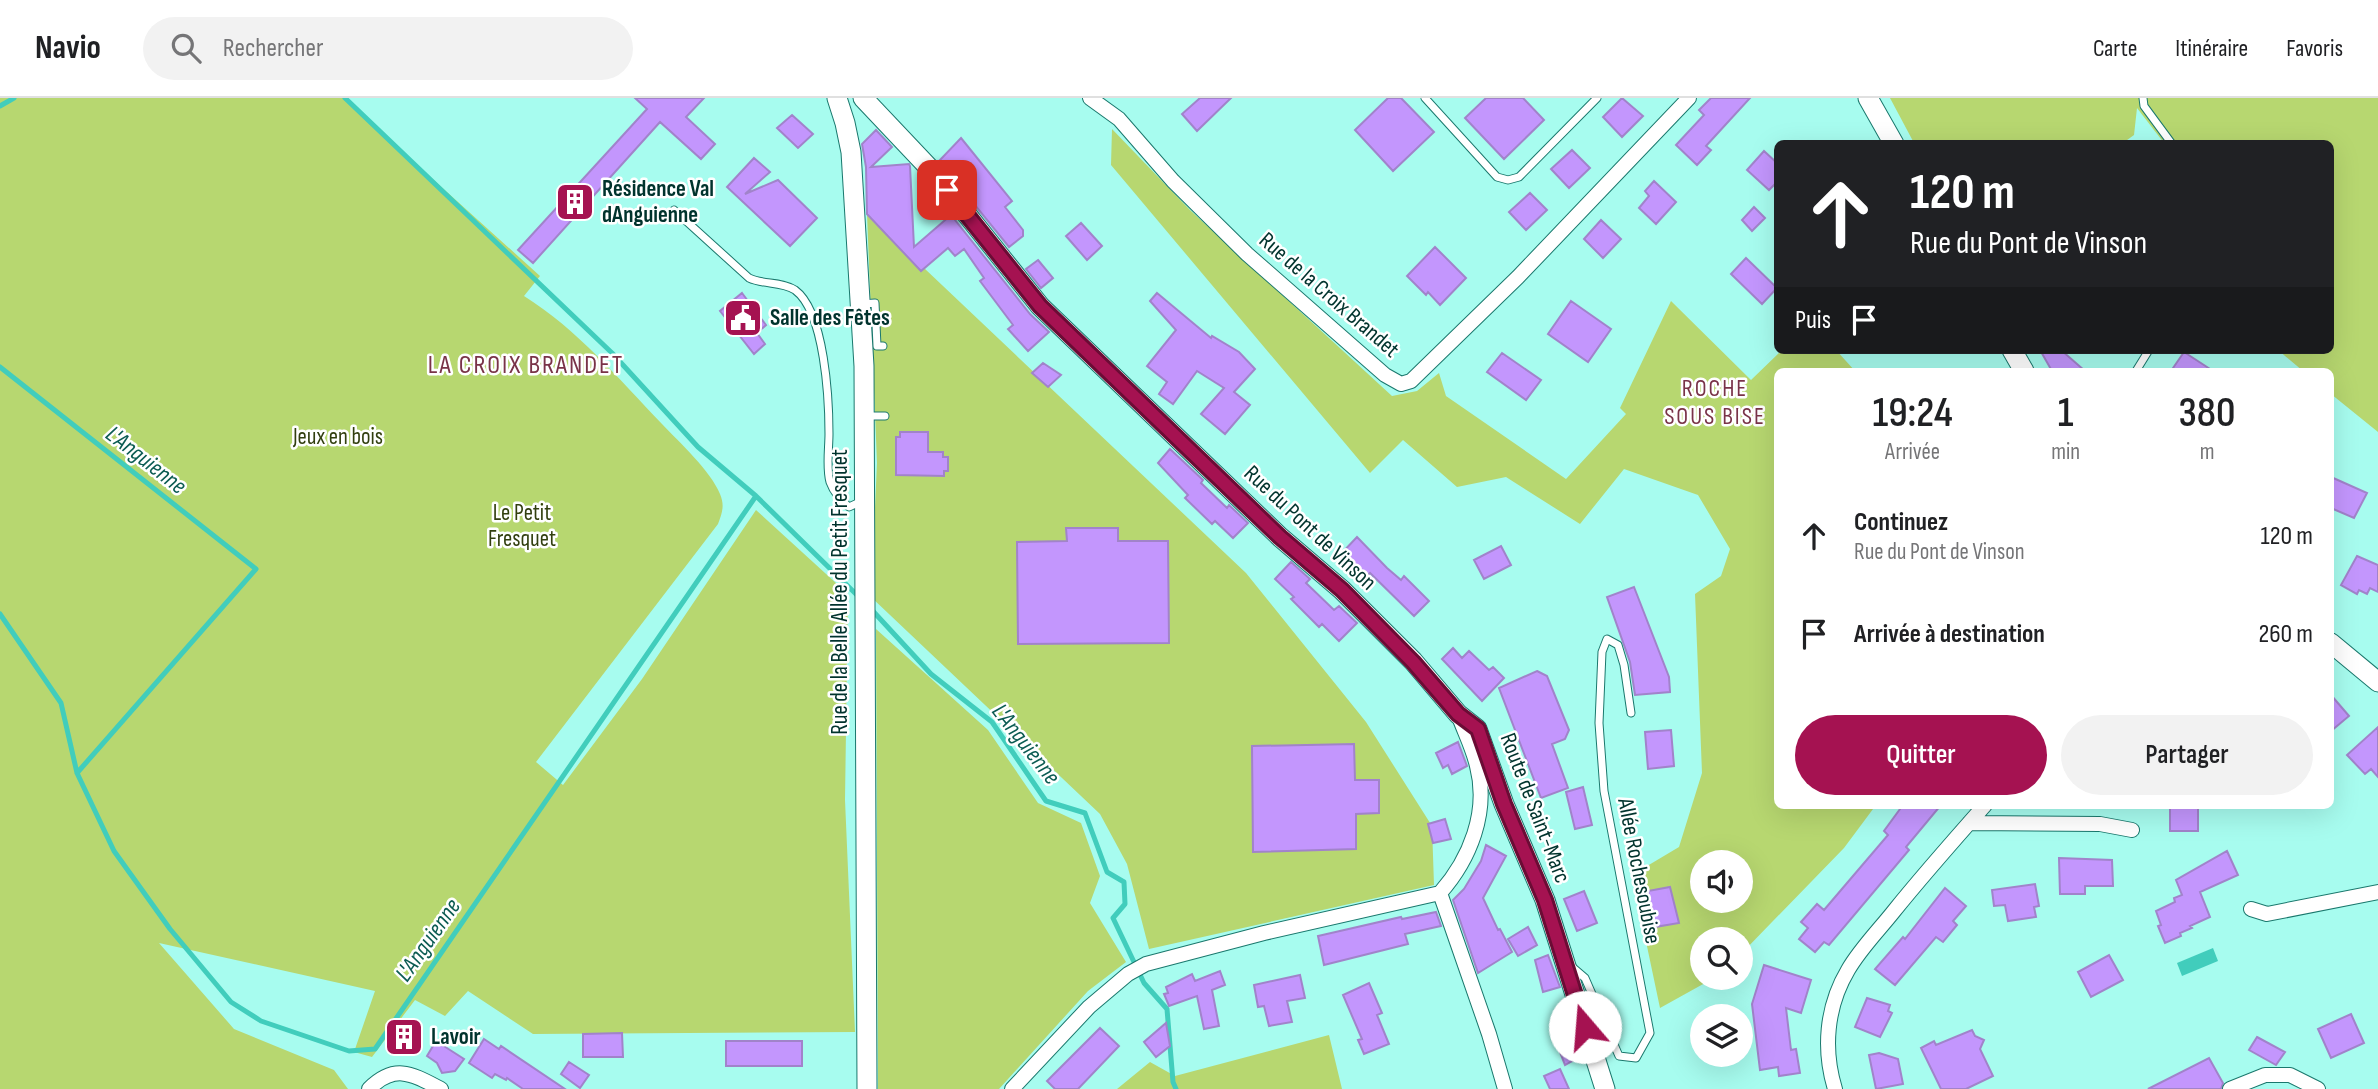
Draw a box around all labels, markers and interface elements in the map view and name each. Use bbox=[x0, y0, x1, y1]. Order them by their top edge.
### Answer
search box bbox=[143, 17, 633, 80]
text: Navio bbox=[35, 28, 101, 68]
icon: search bbox=[167, 29, 205, 67]
text: Rechercher bbox=[223, 33, 323, 64]
text: Carte bbox=[2093, 34, 2137, 63]
text: Itinéraire bbox=[2175, 34, 2248, 63]
text: Favoris bbox=[2286, 34, 2343, 63]
pin bbox=[917, 160, 977, 220]
text: 120 m bbox=[1910, 164, 2015, 223]
icon: ahead bbox=[1795, 168, 1886, 259]
icon: arrive bbox=[928, 171, 966, 209]
place label: Résidence Val dAnguienne bbox=[602, 175, 714, 229]
building icon: Résidence Val dAnguienne bbox=[554, 181, 596, 223]
text: Rue du Pont de Vinson bbox=[1910, 224, 2147, 263]
street label: Rue de la Croix Brandet bbox=[1253, 226, 1405, 364]
public building icon: Salle des Fêtes bbox=[722, 297, 764, 339]
icon: arrive bbox=[1845, 301, 1883, 339]
place label: Salle des Fêtes bbox=[770, 304, 890, 332]
text: Puis bbox=[1795, 305, 1831, 336]
district label: LA CROIX BRANDET bbox=[428, 350, 624, 381]
district label: ROCHE SOUS BISE bbox=[1664, 374, 1766, 431]
text: 19:24 bbox=[1872, 388, 1953, 439]
text: 1 bbox=[2058, 388, 2074, 439]
text: 380 bbox=[2179, 388, 2236, 439]
water label: L'Anguienne bbox=[100, 420, 192, 500]
park label: Jeux en bois bbox=[292, 423, 383, 451]
text: Arrivée bbox=[1885, 438, 1940, 466]
text: min bbox=[2051, 438, 2080, 466]
text: m bbox=[2200, 438, 2214, 466]
street label: Rue de la Belle Allée du Petit Fresquet bbox=[826, 449, 854, 735]
street label: Rue du Pont de Vinson bbox=[1238, 460, 1382, 596]
park label: Le Petit Fresquet bbox=[488, 499, 556, 553]
text: Continuez bbox=[1854, 507, 1948, 538]
icon: ahead bbox=[1795, 517, 1833, 555]
text: 120 m bbox=[2260, 521, 2313, 552]
text: Rue du Pont de Vinson bbox=[1854, 538, 2025, 566]
icon: arrive bbox=[1795, 615, 1833, 653]
text: Arrivée à destination bbox=[1854, 619, 2045, 650]
text: 260 m bbox=[2258, 619, 2313, 650]
water label: L'Anguienne bbox=[986, 698, 1066, 790]
button: Quitter bbox=[1795, 715, 2047, 795]
button: Partager bbox=[2061, 715, 2313, 795]
street label: Route de Saint-Marc bbox=[1494, 729, 1576, 887]
street label: Allée Rochesoubise bbox=[1611, 795, 1667, 946]
map controls bbox=[1690, 850, 1753, 1067]
button: sound bbox=[1690, 850, 1753, 913]
water label: L'Anguienne bbox=[389, 893, 467, 987]
button: search bbox=[1690, 927, 1753, 990]
position arrow bbox=[1548, 990, 1622, 1064]
button: layers bbox=[1690, 1004, 1753, 1067]
building icon: Lavoir bbox=[383, 1016, 425, 1058]
place label: Lavoir bbox=[431, 1023, 481, 1051]

